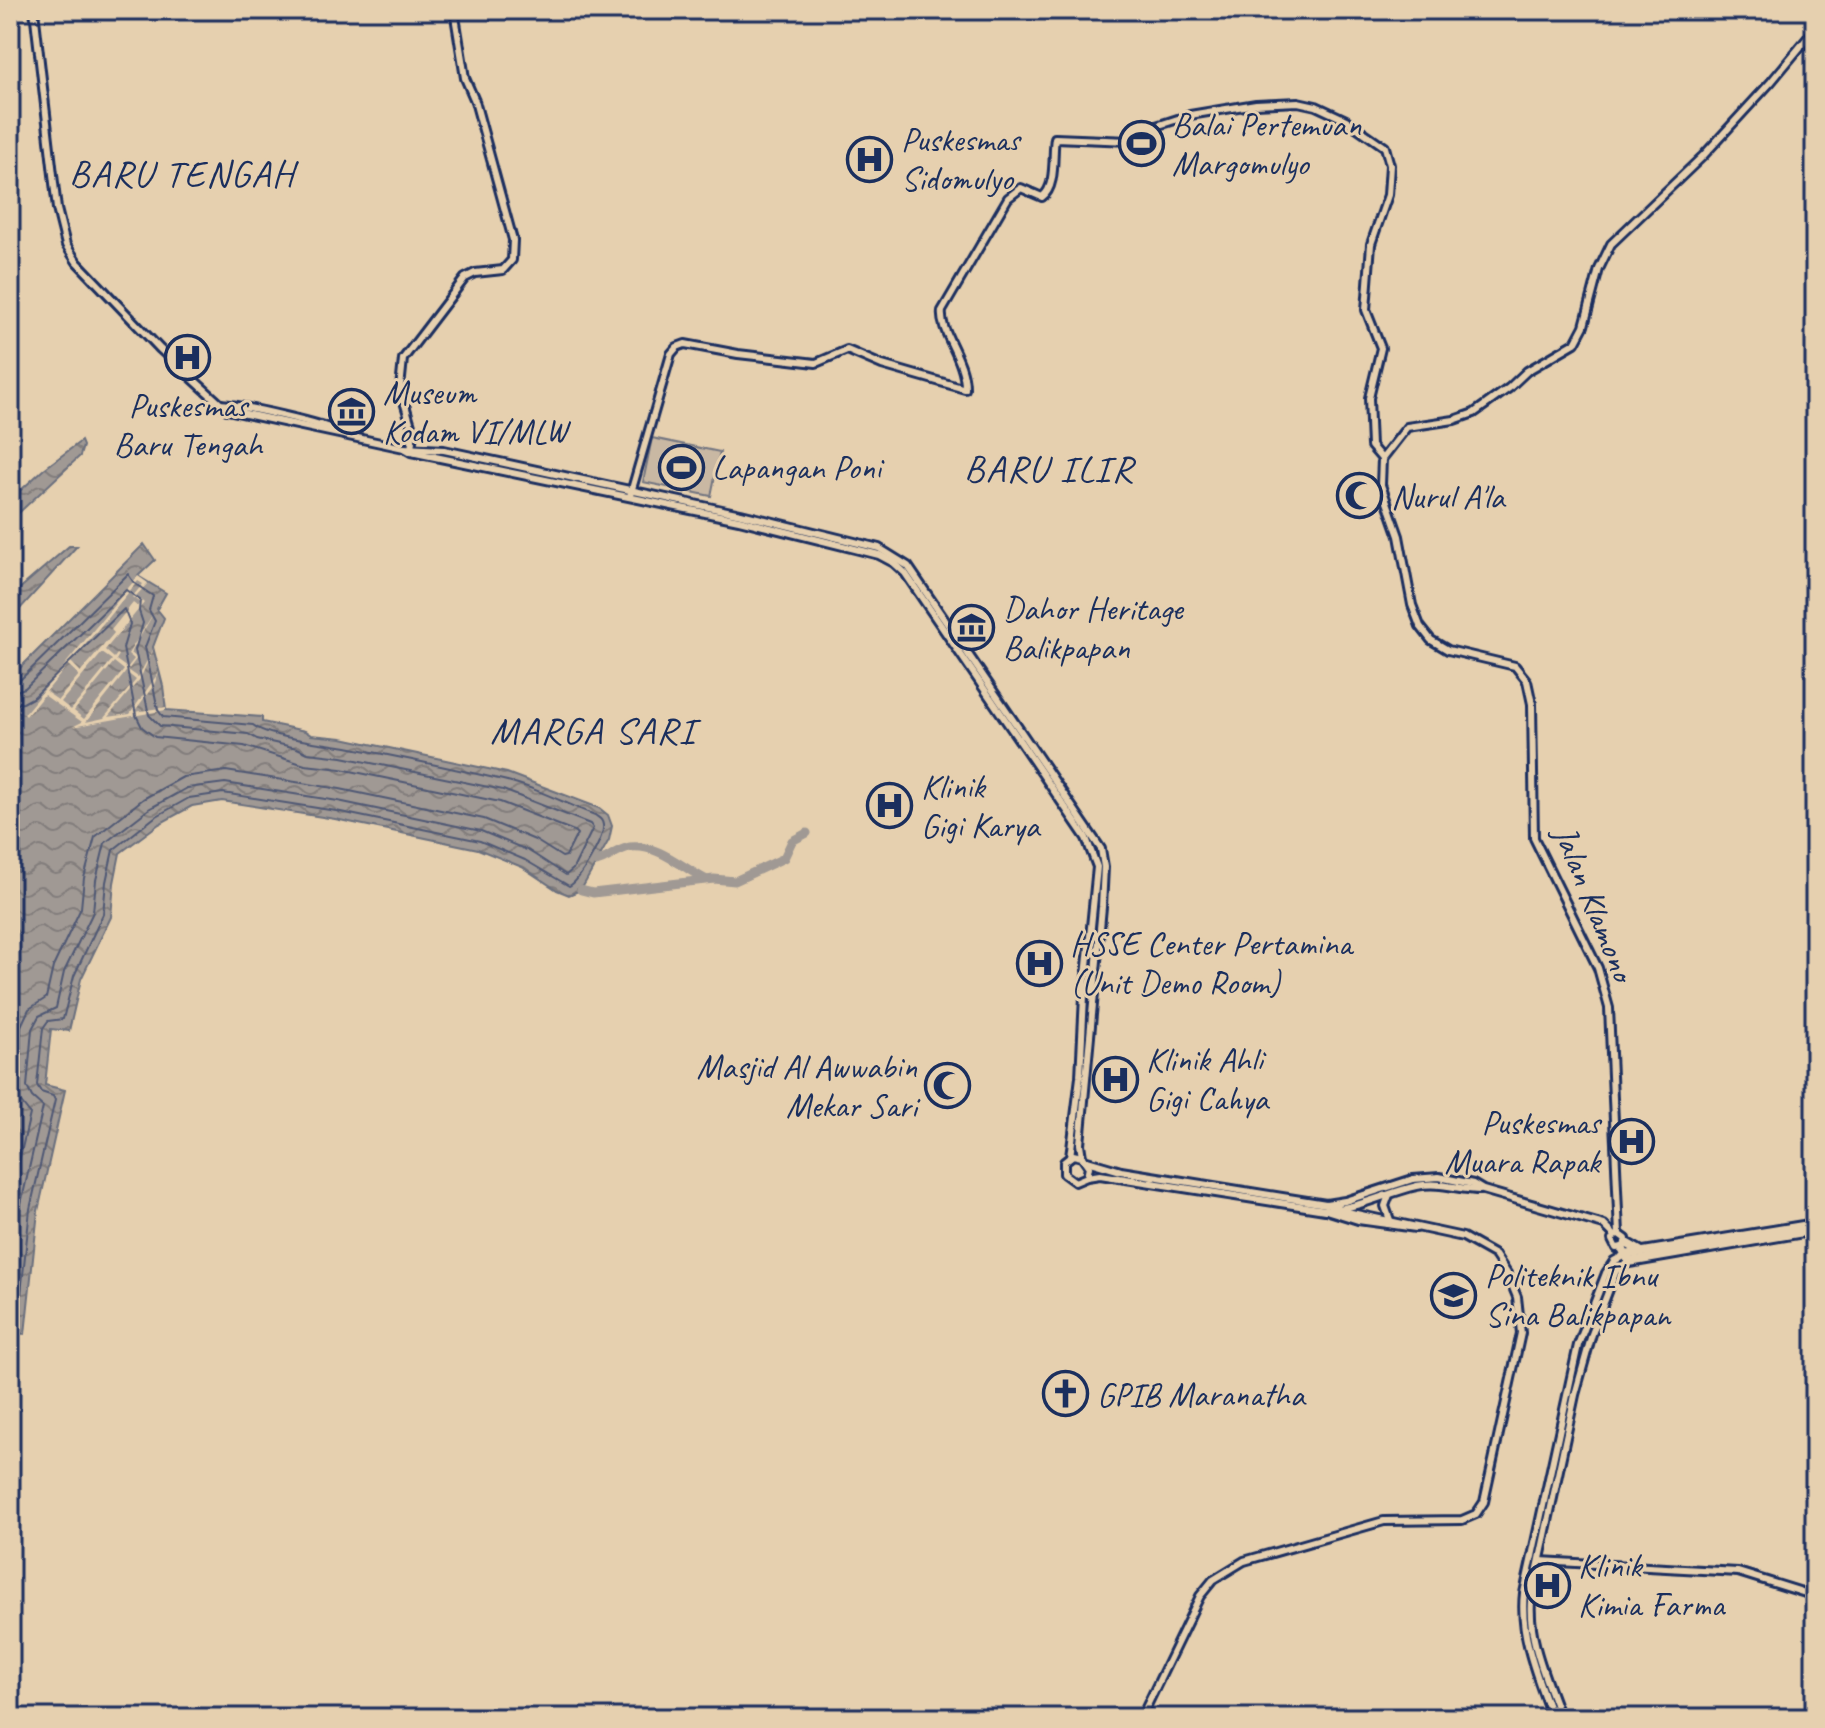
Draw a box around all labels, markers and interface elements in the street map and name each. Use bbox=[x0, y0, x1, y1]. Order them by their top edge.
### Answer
place label: Balai Pertemuan Margomulyo bbox=[1172, 103, 1362, 185]
place label: Puskesmas Sidomulyo bbox=[901, 118, 1022, 200]
sports icon: Balai Pertemuan Margomulyo bbox=[1117, 120, 1165, 168]
hospital icon: Puskesmas Sidomulyo bbox=[846, 135, 894, 183]
district label: BARU TENGAH bbox=[69, 150, 300, 197]
hospital icon: Puskesmas Baru Tengah bbox=[164, 333, 212, 381]
place label: Museum Kodam VI/MLW bbox=[383, 371, 571, 453]
place label: Puskesmas Baru Tengah bbox=[114, 384, 264, 466]
museum icon: Museum Kodam VI/MLW bbox=[328, 388, 376, 436]
sports icon: Lapangan Poni bbox=[657, 443, 705, 491]
district label: BARU ILIR bbox=[964, 445, 1137, 492]
place label: Lapangan Poni bbox=[712, 446, 885, 489]
mosque icon: Nurul A'la bbox=[1336, 472, 1384, 520]
place label: Nurul A'la bbox=[1391, 475, 1507, 518]
place label: Dahor Heritage Balikpapan bbox=[1003, 587, 1185, 669]
museum icon: Dahor Heritage Balikpapan bbox=[948, 604, 996, 652]
district label: MARGA SARI bbox=[490, 707, 702, 754]
place label: Klinik Gigi Karya bbox=[921, 765, 1041, 847]
hospital icon: Klinik Gigi Karya bbox=[866, 782, 914, 830]
street label: Jalan Klamono bbox=[1543, 818, 1647, 991]
place label: HSSE Center Pertamina (Unit Demo Room) bbox=[1070, 922, 1355, 1004]
hospital icon: HSSE Center Pertamina (Unit Demo Room) bbox=[1015, 939, 1063, 987]
place label: Klinik Ahli Gigi Cahya bbox=[1146, 1038, 1270, 1120]
place label: Masjid Al Awwabin Mekar Sari bbox=[697, 1045, 921, 1127]
hospital icon: Klinik Ahli Gigi Cahya bbox=[1091, 1055, 1139, 1103]
mosque icon: Masjid Al Awwabin Mekar Sari bbox=[924, 1062, 972, 1110]
place label: Puskesmas Muara Rapak bbox=[1445, 1101, 1603, 1183]
hospital icon: Puskesmas Muara Rapak bbox=[1607, 1118, 1655, 1166]
place label: Politeknik Ibnu Sina Balikpapan bbox=[1485, 1254, 1672, 1336]
school or university icon: Politeknik Ibnu Sina Balikpapan bbox=[1430, 1271, 1478, 1319]
church icon: GPIB Maranatha bbox=[1042, 1370, 1090, 1418]
place label: GPIB Maranatha bbox=[1097, 1373, 1307, 1416]
place label: Klinik Kimia Farma bbox=[1578, 1544, 1726, 1626]
hospital icon: Klinik Kimia Farma bbox=[1523, 1561, 1571, 1609]

